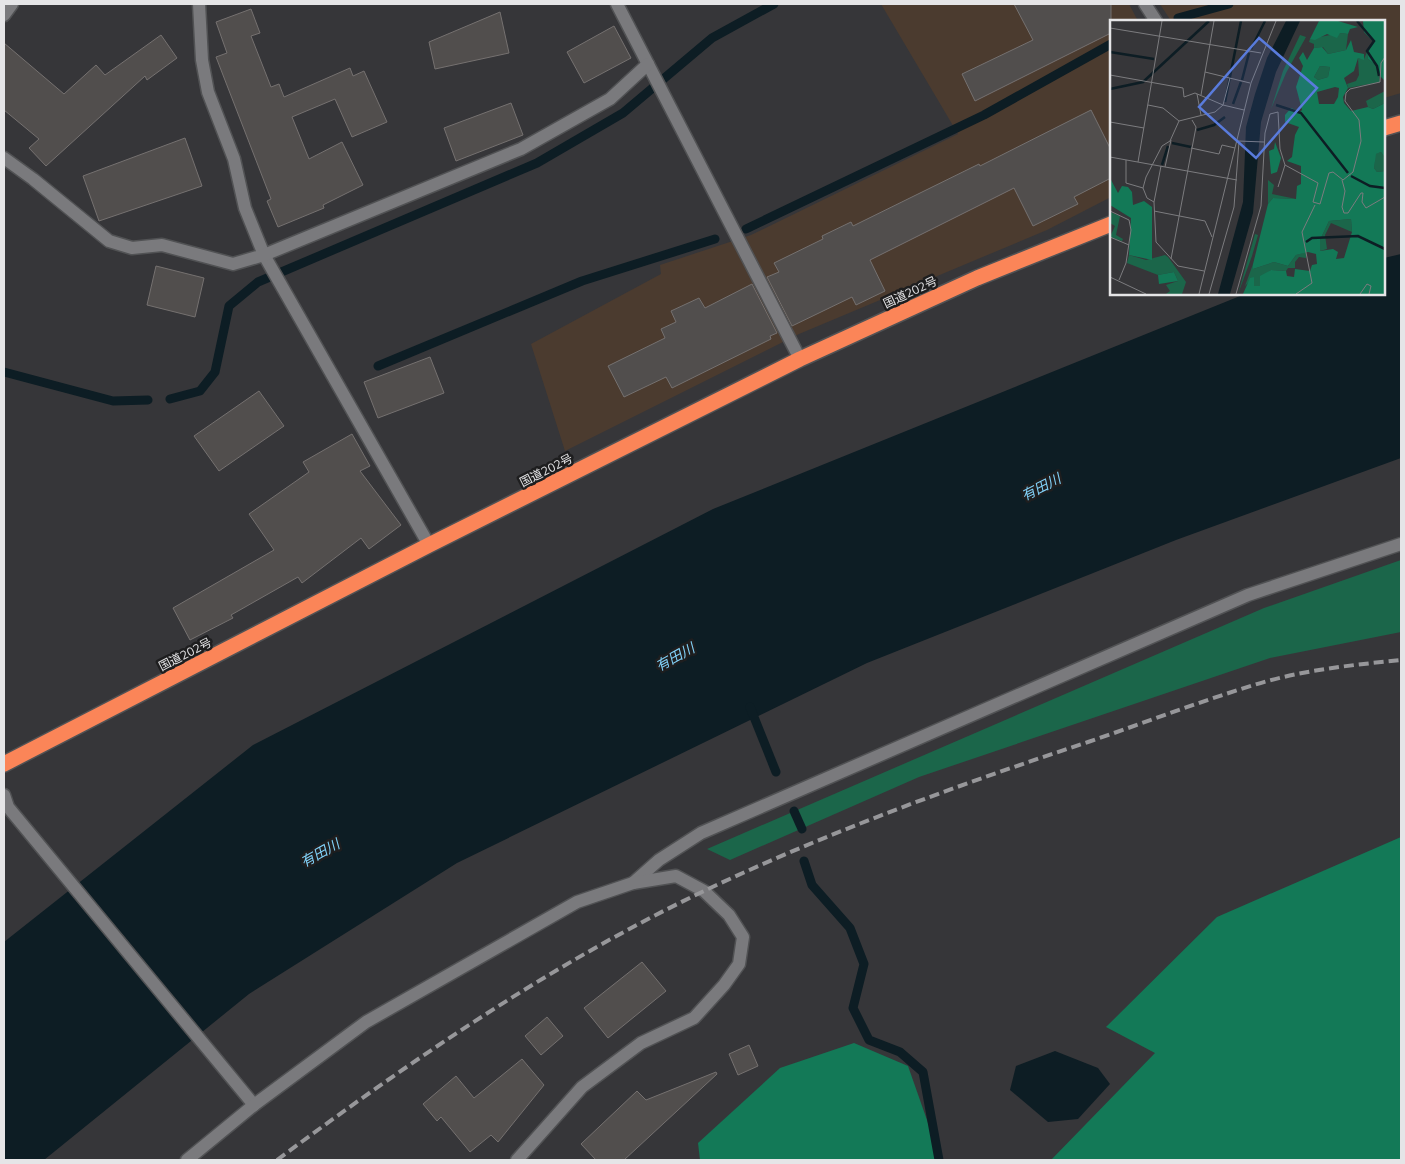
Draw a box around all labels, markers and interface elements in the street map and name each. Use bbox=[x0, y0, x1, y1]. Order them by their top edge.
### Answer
inset map bbox=[1110, 20, 1385, 295]
street label: 国道202号 bbox=[881, 273, 939, 311]
street label: 国道202号 bbox=[517, 450, 575, 490]
water label: 有田川 bbox=[1018, 469, 1066, 505]
street label: 国道202号 bbox=[156, 634, 214, 674]
water label: 有田川 bbox=[652, 638, 699, 675]
water label: 有田川 bbox=[297, 834, 344, 871]

